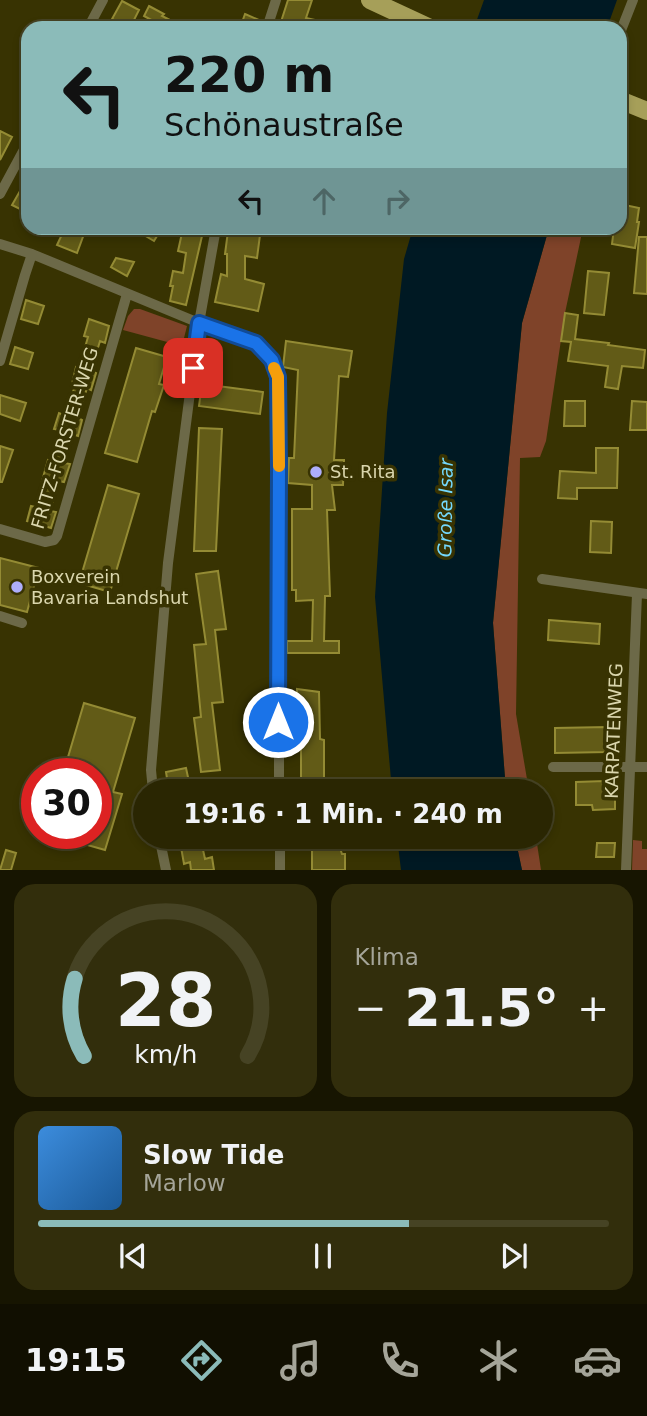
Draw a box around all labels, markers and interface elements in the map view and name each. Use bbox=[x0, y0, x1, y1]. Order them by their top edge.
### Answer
text: 220 m bbox=[164, 47, 334, 104]
icon: left bbox=[49, 49, 140, 140]
text: Schönaustraße bbox=[164, 106, 404, 144]
icon: left bbox=[232, 182, 270, 220]
icon: ahead bbox=[305, 182, 343, 220]
icon: right bbox=[378, 182, 416, 220]
pin bbox=[163, 338, 223, 398]
street label: FRITZ-FORSTER-WEG bbox=[27, 344, 102, 531]
icon: arrive bbox=[174, 349, 212, 387]
water label: Große Isar bbox=[433, 457, 457, 558]
place label: St. Rita bbox=[330, 461, 396, 482]
marker: St. Rita bbox=[308, 464, 324, 480]
place label: Boxverein Bavaria Landshut bbox=[31, 566, 188, 608]
marker: Boxverein Bavaria Landshut bbox=[9, 579, 25, 595]
street label: KARPATENWEG bbox=[601, 663, 626, 799]
position arrow bbox=[241, 685, 315, 759]
speed limit sign: 30 bbox=[21, 758, 112, 849]
text: 19:16 · 1 Min. · 240 m bbox=[183, 799, 503, 829]
text: Klima bbox=[355, 944, 419, 970]
text: 28 bbox=[115, 959, 216, 1044]
text: 21.5° bbox=[405, 978, 559, 1038]
text: − bbox=[355, 986, 386, 1030]
text: + bbox=[577, 986, 609, 1030]
text: km/h bbox=[134, 1040, 197, 1069]
text: Slow Tide bbox=[143, 1140, 284, 1170]
text: Marlow bbox=[143, 1170, 226, 1196]
icon: previous bbox=[114, 1237, 152, 1275]
icon: pause bbox=[304, 1237, 342, 1275]
icon: next bbox=[495, 1237, 533, 1275]
icon: directions bbox=[177, 1336, 226, 1385]
icon: music bbox=[276, 1336, 325, 1385]
icon: phone bbox=[375, 1336, 424, 1385]
icon: climate bbox=[474, 1336, 523, 1385]
icon: car bbox=[573, 1336, 622, 1385]
text: 19:15 bbox=[25, 1341, 127, 1379]

